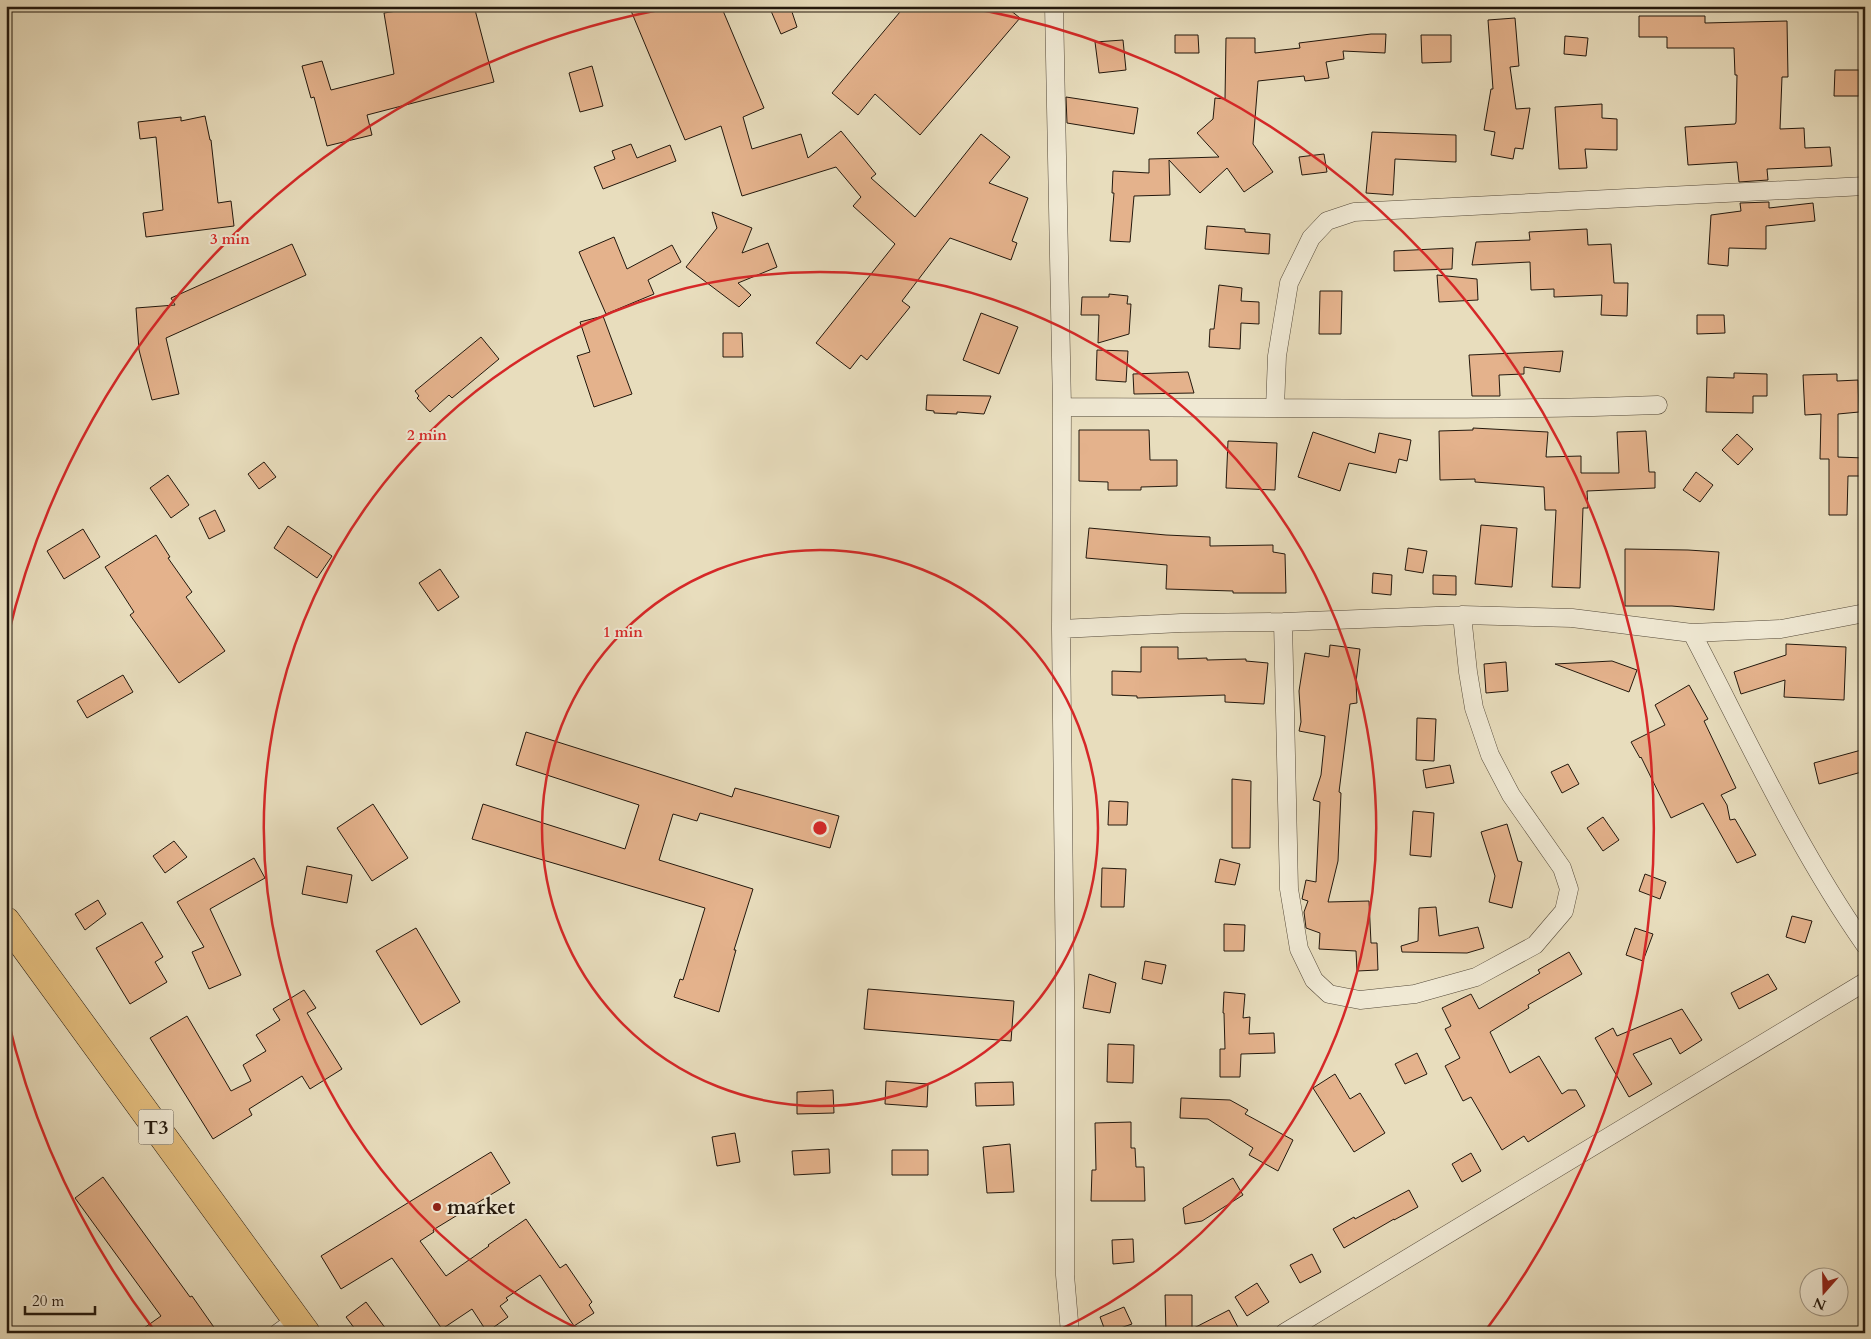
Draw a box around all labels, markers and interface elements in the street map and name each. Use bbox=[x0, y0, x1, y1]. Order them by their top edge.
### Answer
text: 3 min bbox=[210, 229, 250, 249]
text: 2 min bbox=[407, 425, 447, 445]
text: 1 min bbox=[603, 622, 643, 642]
centre of rings bbox=[811, 819, 829, 837]
road number: T3 bbox=[138, 1110, 174, 1144]
place label: market bbox=[447, 1193, 516, 1222]
marker: market bbox=[431, 1201, 443, 1213]
north arrow bbox=[1798, 1266, 1848, 1316]
scale bar bbox=[25, 1284, 95, 1316]
text: 20 m bbox=[32, 1291, 64, 1311]
text: N bbox=[1811, 1293, 1829, 1315]

